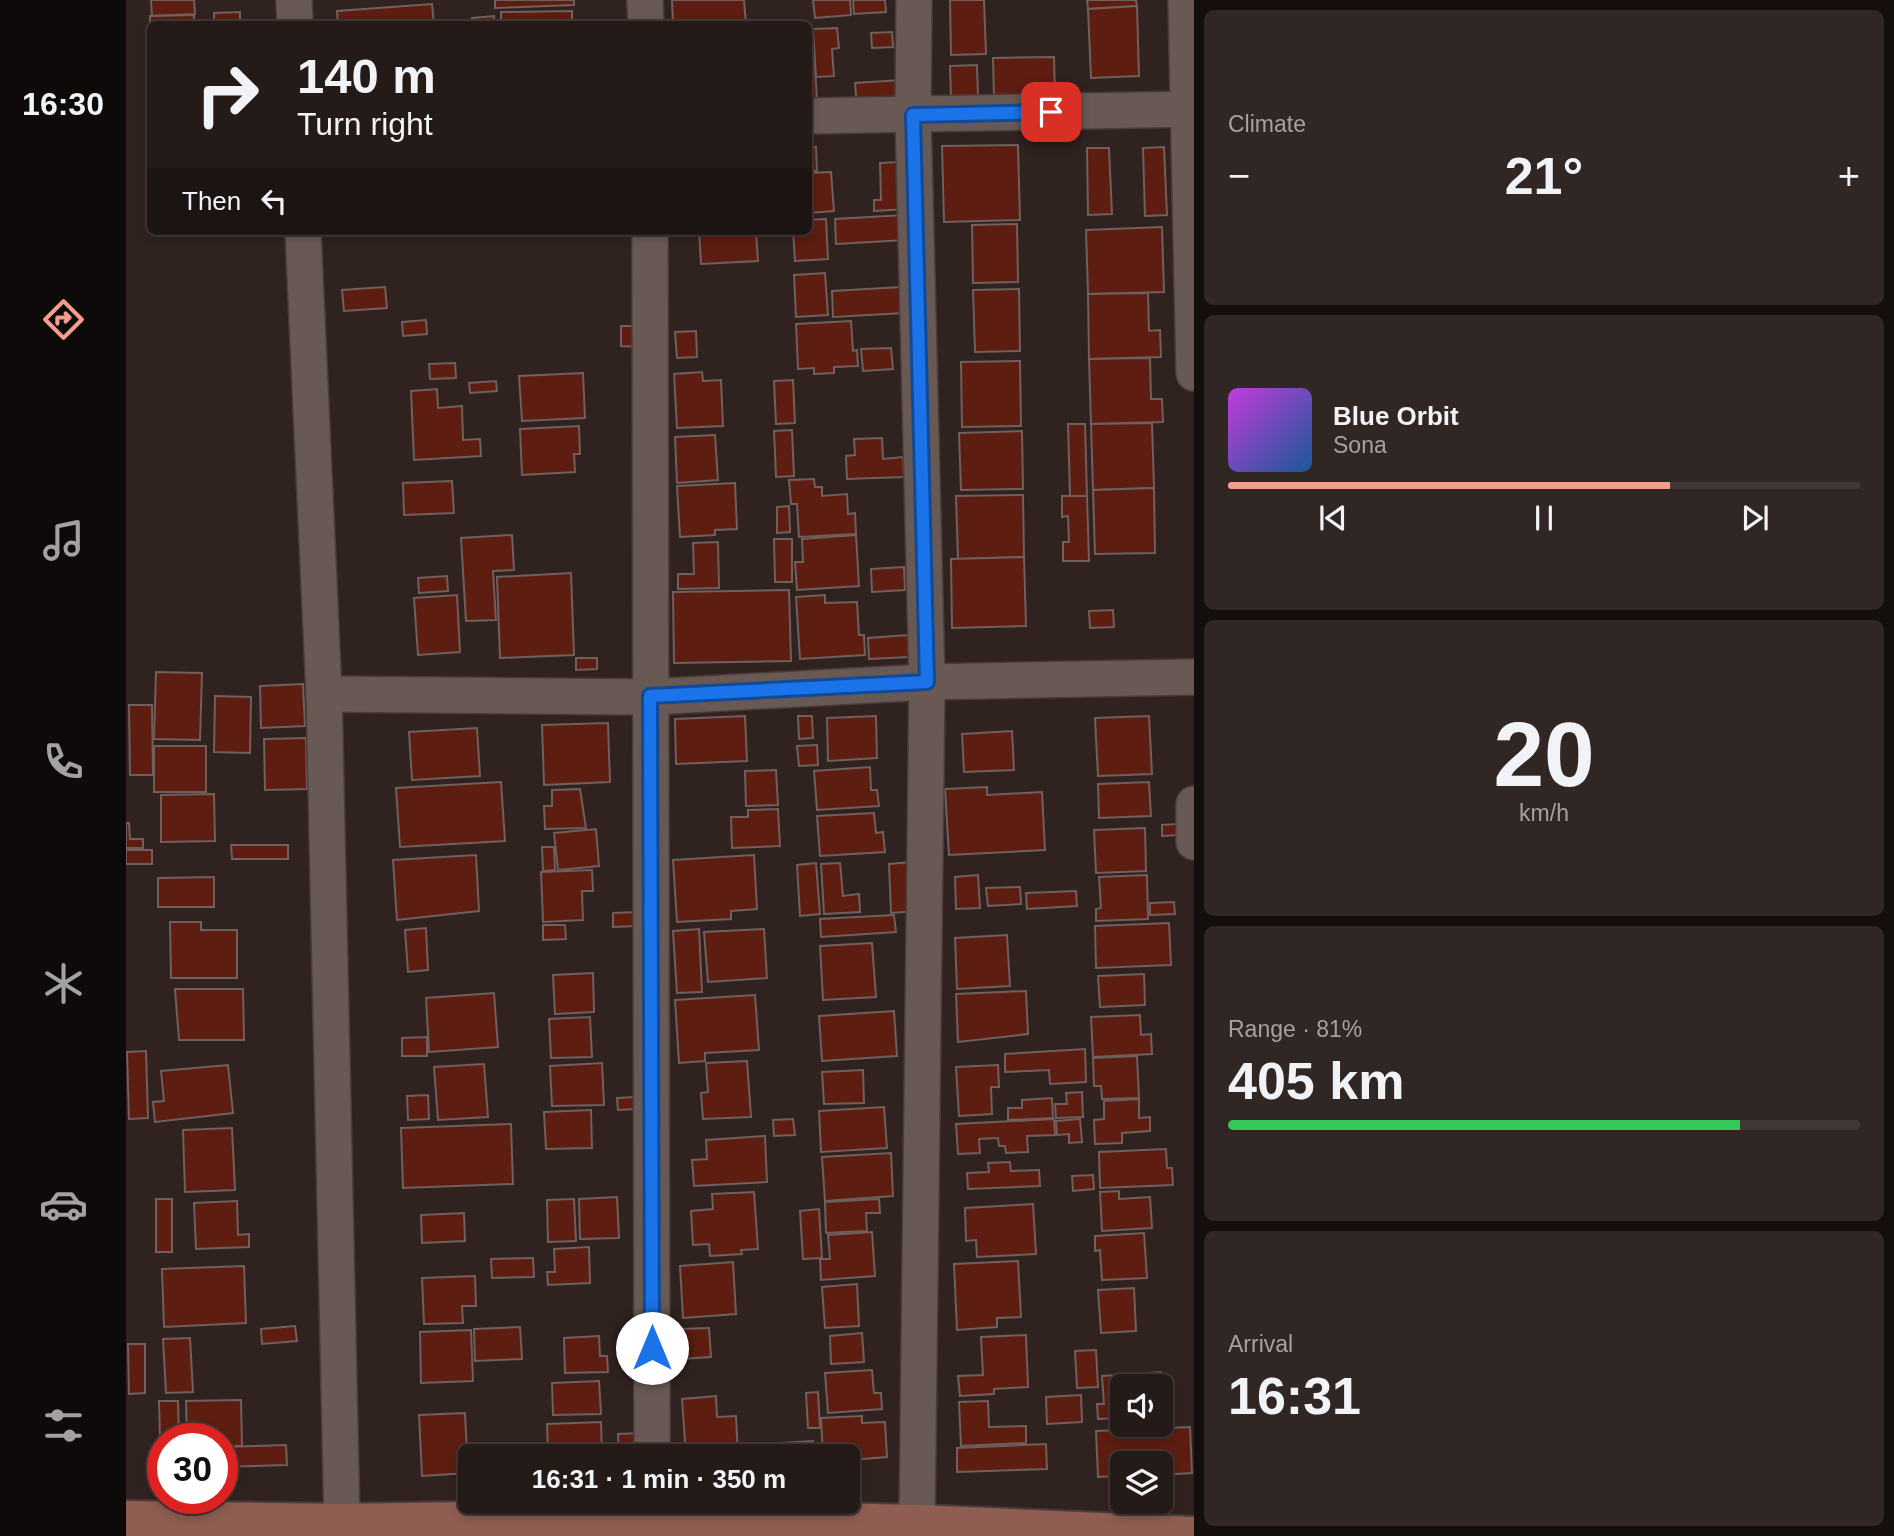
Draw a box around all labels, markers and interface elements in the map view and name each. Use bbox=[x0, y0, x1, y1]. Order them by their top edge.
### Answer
icon: right bbox=[182, 49, 273, 140]
text: 140 m bbox=[297, 49, 436, 103]
pin bbox=[1021, 82, 1081, 142]
text: 16:30 bbox=[22, 86, 104, 122]
icon: arrive bbox=[1032, 93, 1070, 131]
text: Turn right bbox=[297, 106, 433, 142]
text: Climate bbox=[1228, 111, 1306, 137]
text: 21° bbox=[1505, 147, 1583, 205]
text: − bbox=[1228, 155, 1250, 197]
text: + bbox=[1838, 155, 1860, 197]
icon: left bbox=[255, 182, 293, 220]
text: Then bbox=[182, 186, 241, 216]
icon: directions bbox=[39, 295, 88, 344]
text: Blue Orbit bbox=[1333, 401, 1459, 431]
text: Sona bbox=[1333, 432, 1387, 458]
icon: previous bbox=[1314, 499, 1352, 537]
icon: pause bbox=[1525, 499, 1563, 537]
icon: next bbox=[1736, 499, 1774, 537]
icon: music bbox=[39, 516, 88, 565]
text: 20 bbox=[1493, 704, 1595, 805]
icon: phone bbox=[39, 737, 88, 786]
text: km/h bbox=[1519, 800, 1569, 826]
icon: climate bbox=[39, 959, 88, 1008]
text: Range · 81% bbox=[1228, 1016, 1362, 1042]
text: 405 km bbox=[1228, 1052, 1404, 1110]
icon: car bbox=[39, 1180, 88, 1229]
position arrow bbox=[615, 1311, 689, 1385]
text: Arrival bbox=[1228, 1331, 1293, 1357]
text: 16:31 bbox=[1228, 1367, 1361, 1425]
map controls bbox=[1110, 1374, 1173, 1514]
button: sound bbox=[1110, 1374, 1173, 1437]
icon: filters bbox=[39, 1401, 88, 1450]
speed limit sign: 30 bbox=[147, 1423, 238, 1514]
button: layers bbox=[1110, 1451, 1173, 1514]
text: 16:31 · 1 min · 350 m bbox=[532, 1464, 786, 1494]

